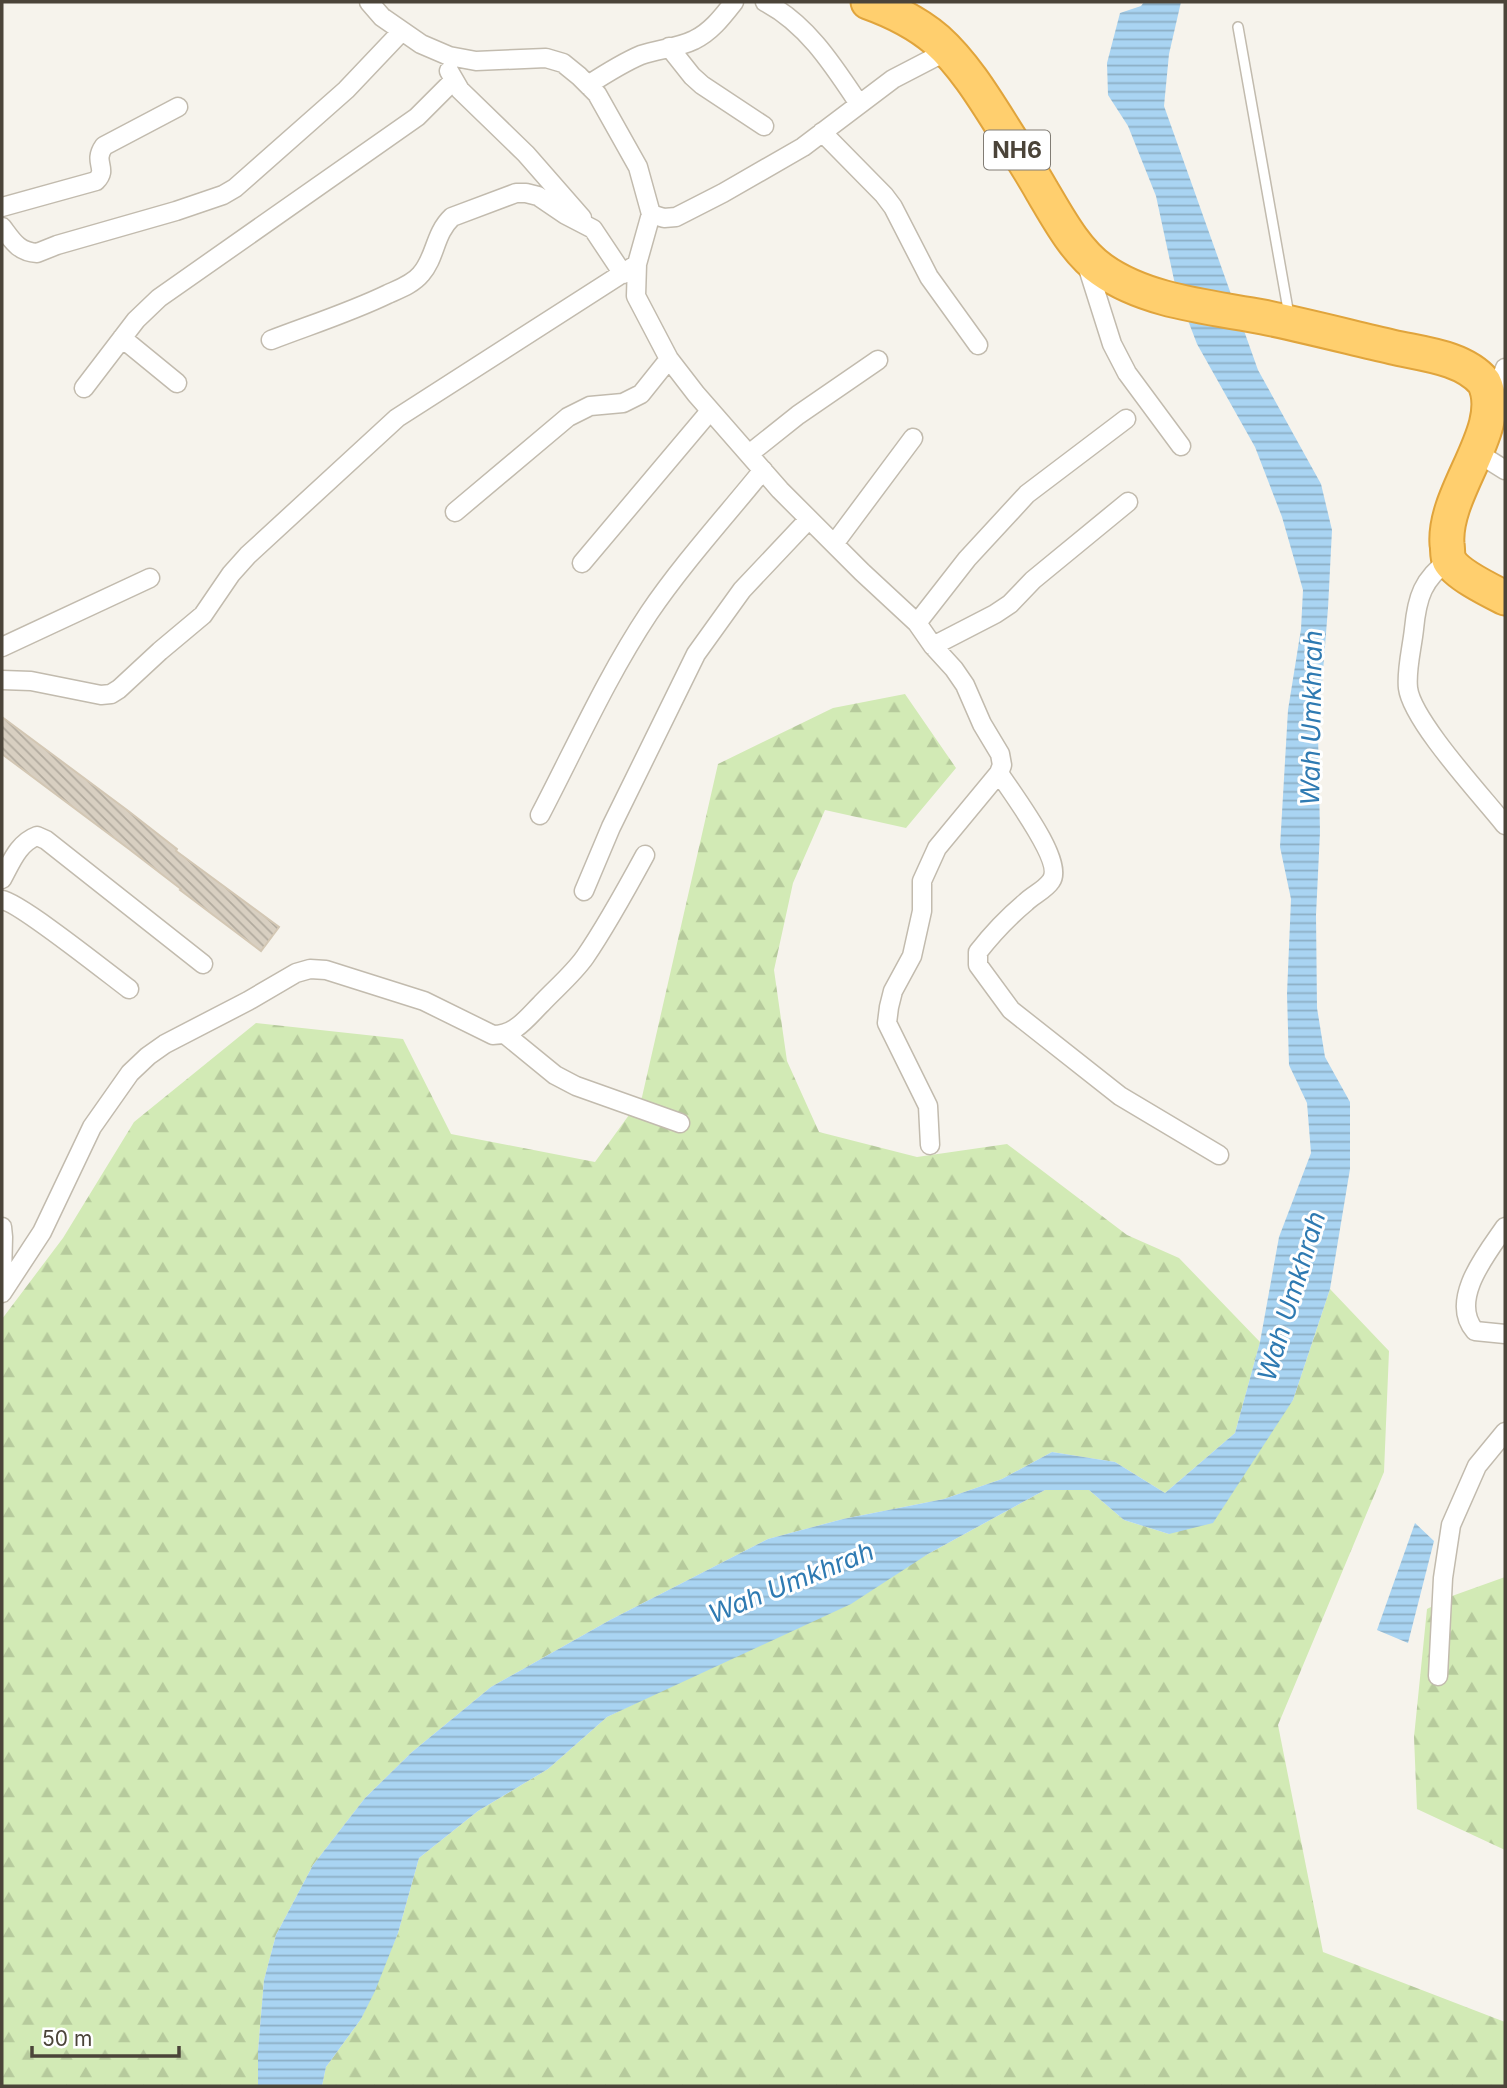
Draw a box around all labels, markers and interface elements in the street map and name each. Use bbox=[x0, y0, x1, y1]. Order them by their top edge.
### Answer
road number: NH6 bbox=[984, 130, 1050, 169]
water label: Wah Umkhrah bbox=[1294, 630, 1328, 806]
water label: Wah Umkhrah bbox=[1251, 1208, 1331, 1384]
water label: Wah Umkhrah bbox=[704, 1535, 878, 1629]
scale bar bbox=[32, 2014, 178, 2058]
text: 50 m bbox=[42, 2026, 92, 2051]

